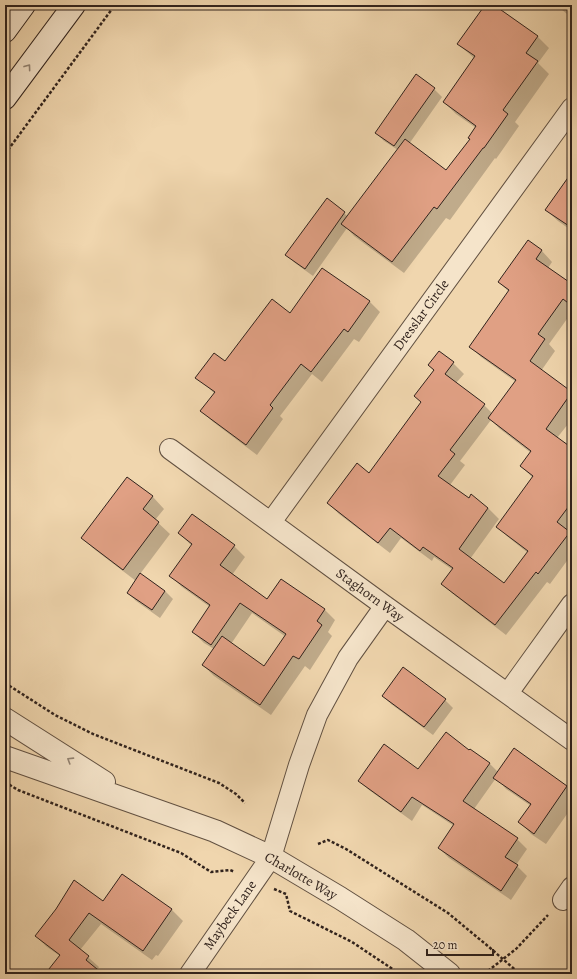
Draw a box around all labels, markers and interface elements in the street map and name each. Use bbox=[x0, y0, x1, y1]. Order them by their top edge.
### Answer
one-way arrow bbox=[23, 64, 30, 71]
street label: Dresslar Circle bbox=[389, 275, 453, 355]
street label: Staghorn Way bbox=[332, 564, 409, 627]
one-way arrow bbox=[67, 758, 74, 765]
street label: Charlotte Way bbox=[261, 847, 342, 905]
street label: Maybeck Lane bbox=[199, 876, 261, 954]
scale bar bbox=[427, 931, 493, 957]
text: 20 m bbox=[433, 937, 457, 953]

